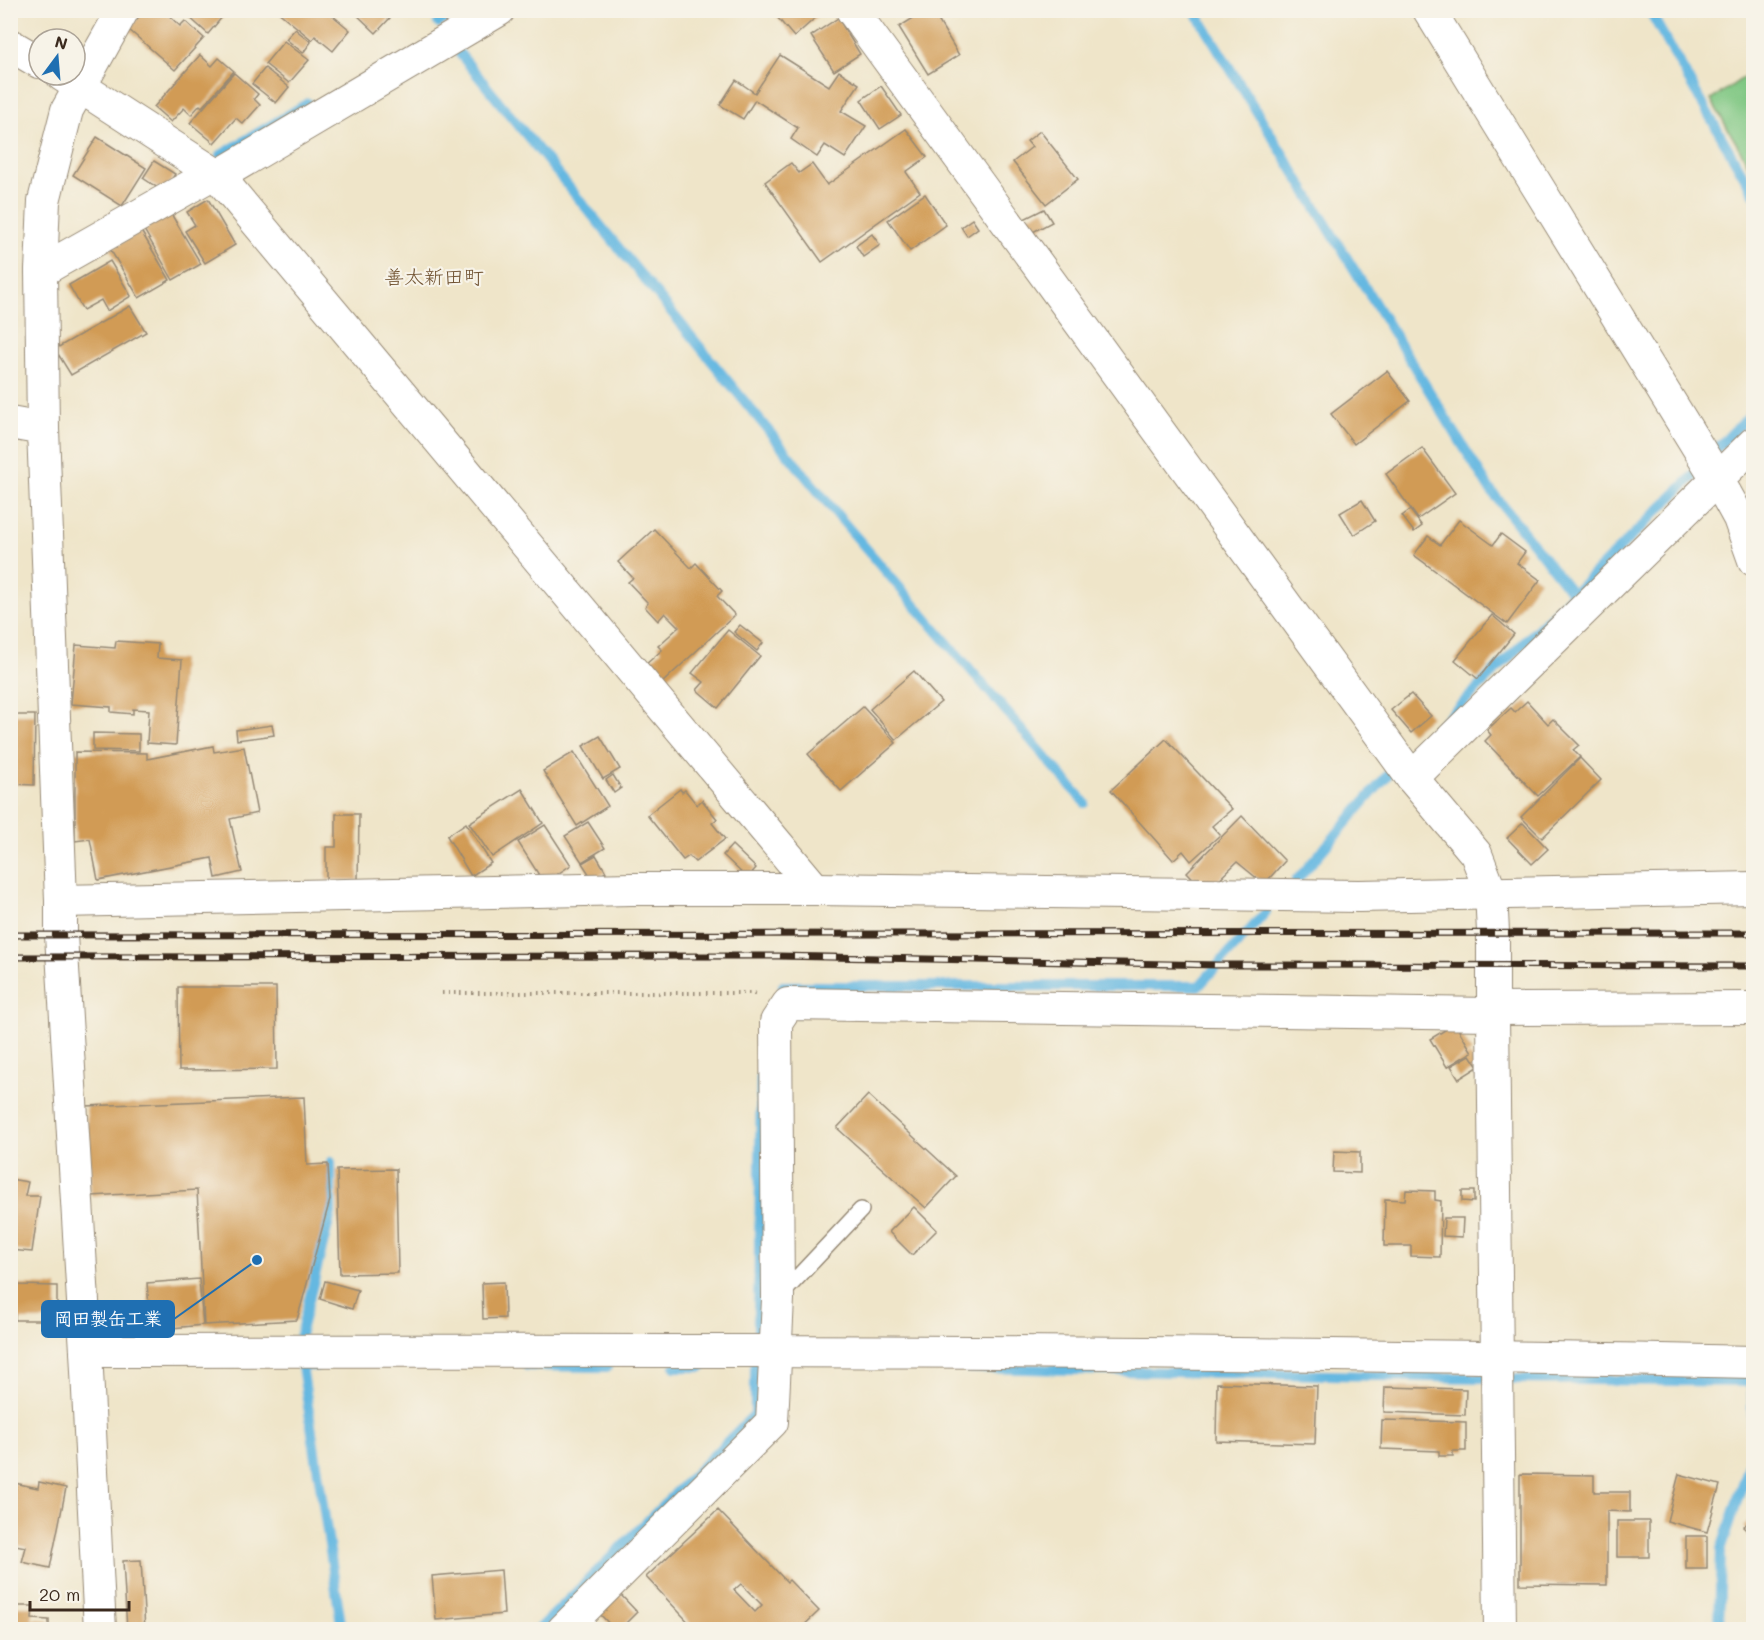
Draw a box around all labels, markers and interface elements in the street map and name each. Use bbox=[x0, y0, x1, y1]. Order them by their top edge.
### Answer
north arrow bbox=[27, 27, 87, 87]
text: N bbox=[53, 30, 70, 54]
district label: 善太新田町 bbox=[384, 263, 484, 289]
callout: 岡田製缶工業 bbox=[42, 1301, 174, 1337]
text: 岡田製缶工業 bbox=[54, 1306, 162, 1330]
scale bar bbox=[30, 1574, 129, 1612]
text: 20 m bbox=[39, 1582, 80, 1606]

